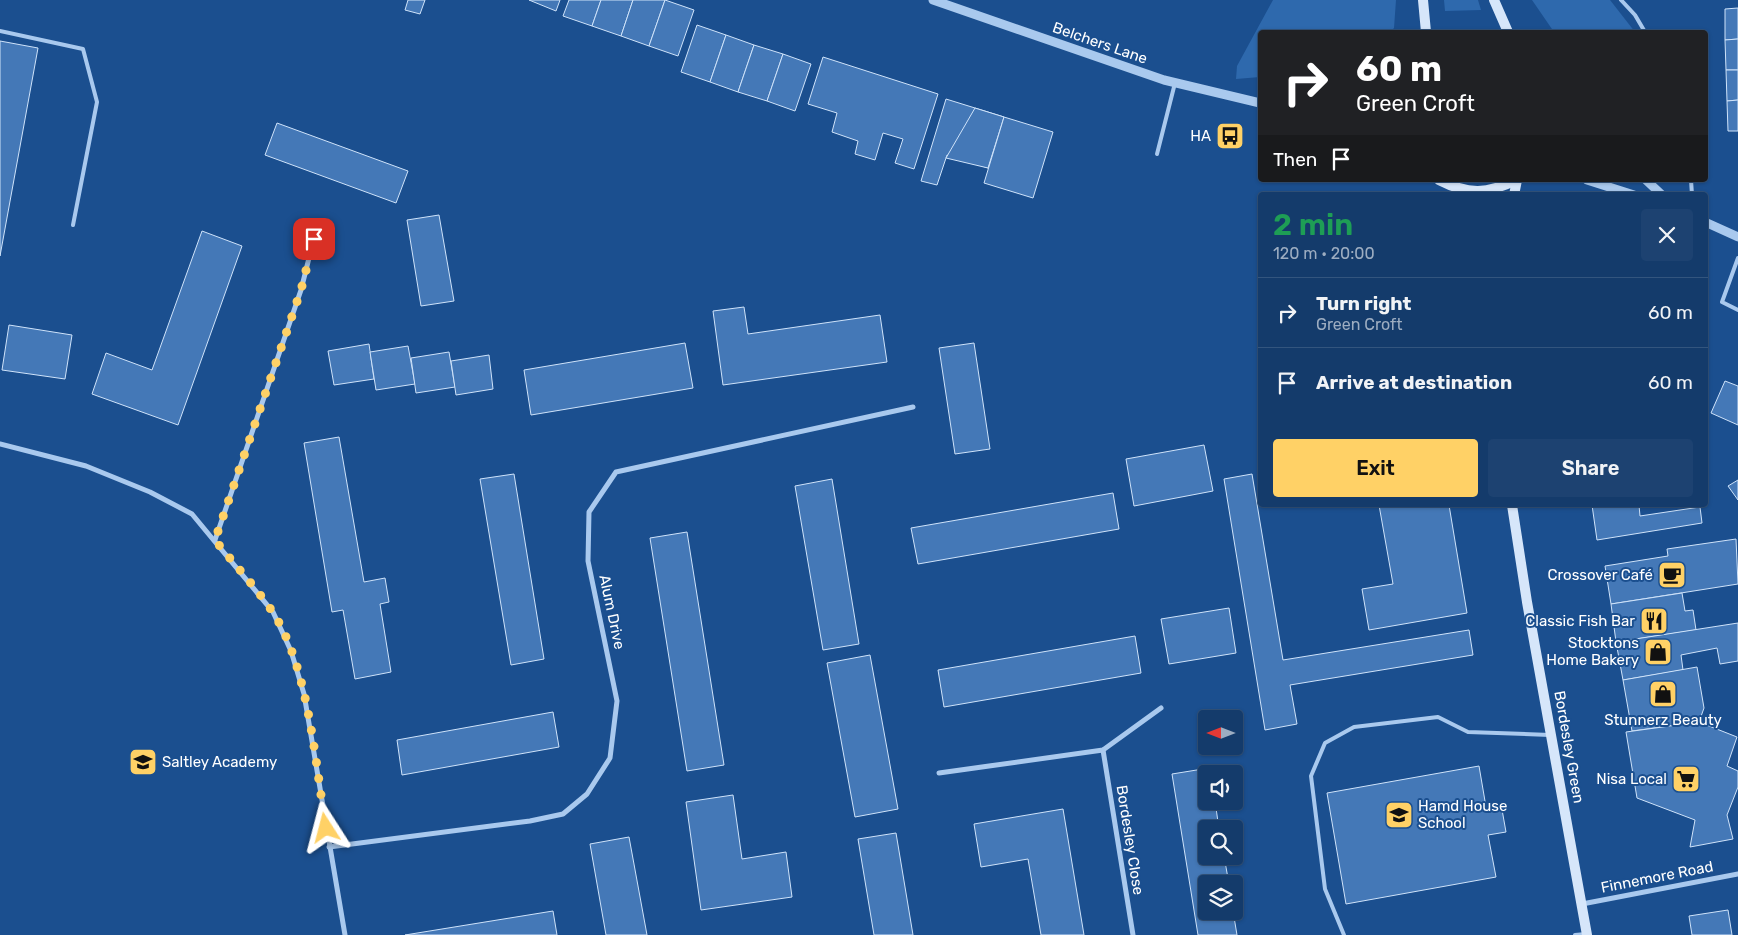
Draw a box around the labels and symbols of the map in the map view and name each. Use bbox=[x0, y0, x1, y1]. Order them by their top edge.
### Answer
street label: Belchers Lane bbox=[1050, 18, 1150, 68]
bus stop icon: HA bbox=[1215, 121, 1245, 151]
place label: HA bbox=[1190, 127, 1211, 145]
pin bbox=[293, 218, 335, 260]
cafe icon: Crossover Café bbox=[1657, 560, 1687, 590]
place label: Crossover Café bbox=[1548, 566, 1653, 584]
street label: Alum Drive bbox=[595, 573, 629, 651]
restaurant icon: Classic Fish Bar bbox=[1639, 606, 1669, 636]
place label: Classic Fish Bar bbox=[1525, 612, 1635, 630]
place label: Stocktons Home Bakery bbox=[1546, 634, 1639, 669]
shop icon: Stocktons Home Bakery bbox=[1643, 637, 1673, 667]
shop icon: Stunnerz Beauty bbox=[1648, 679, 1678, 709]
street label: Bordesley Green bbox=[1550, 689, 1588, 805]
north arrow bbox=[1198, 710, 1242, 755]
place label: Stunnerz Beauty bbox=[1604, 711, 1722, 729]
school or university icon: Saltley Academy bbox=[128, 747, 158, 777]
place label: Saltley Academy bbox=[162, 753, 277, 771]
supermarket icon: Nisa Local bbox=[1671, 764, 1701, 794]
place label: Nisa Local bbox=[1596, 770, 1667, 788]
street label: Bordesley Close bbox=[1112, 784, 1148, 896]
place label: Hamd House School bbox=[1418, 797, 1507, 832]
school or university icon: Hamd House School bbox=[1384, 800, 1414, 830]
position arrow bbox=[299, 801, 351, 853]
street label: Finnemore Road bbox=[1599, 857, 1715, 897]

